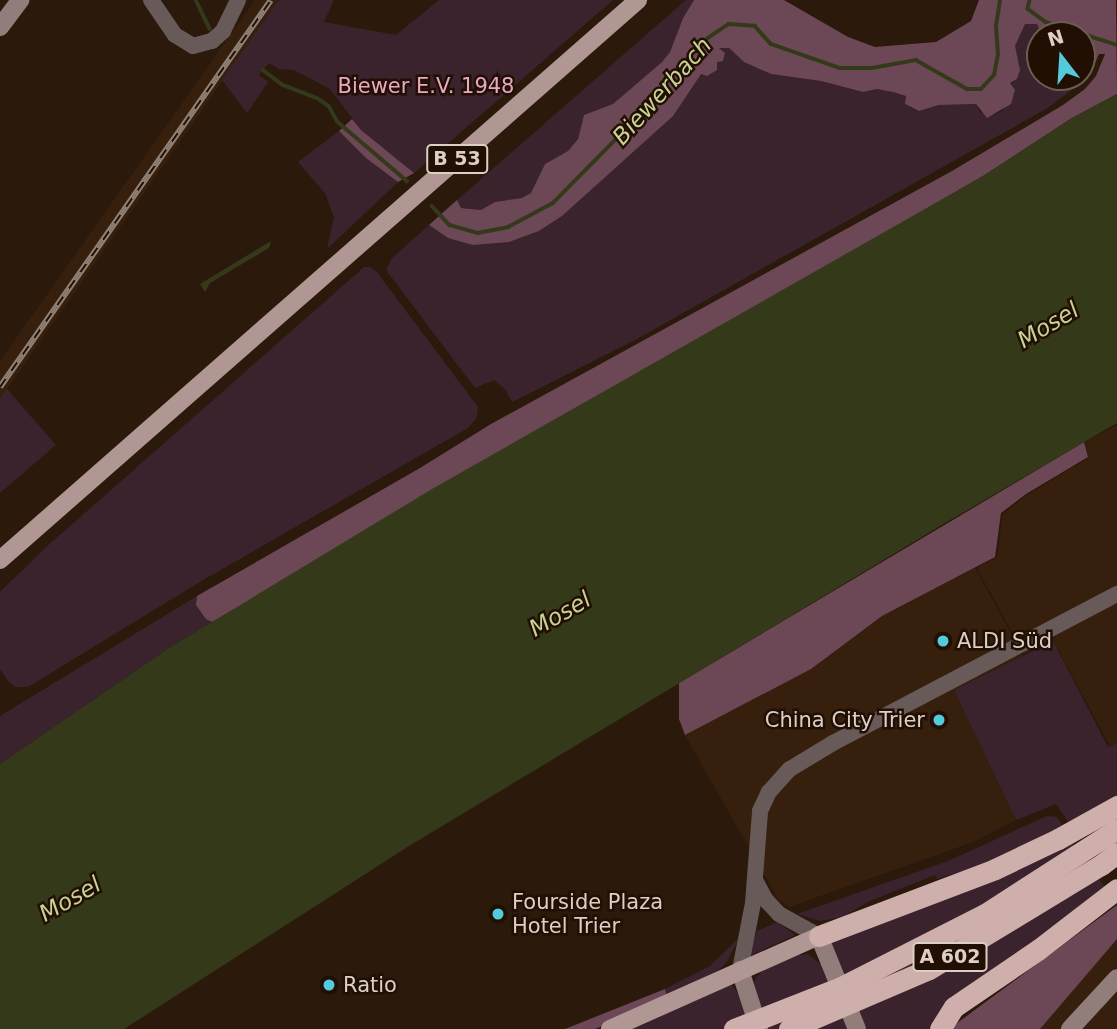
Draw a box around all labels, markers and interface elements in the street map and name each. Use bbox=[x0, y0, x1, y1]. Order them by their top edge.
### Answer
north arrow bbox=[1026, 21, 1096, 91]
text: N bbox=[1045, 25, 1066, 51]
water label: Biewerbach bbox=[607, 32, 717, 150]
park label: Biewer E.V. 1948 bbox=[338, 73, 514, 99]
road number: B 53 bbox=[426, 144, 489, 174]
water label: Mosel bbox=[1012, 296, 1084, 354]
water label: Mosel bbox=[524, 585, 596, 643]
place label: ALDI Süd bbox=[957, 628, 1052, 654]
marker: ALDI Süd bbox=[935, 633, 951, 649]
place label: China City Trier bbox=[765, 707, 925, 733]
marker: China City Trier bbox=[931, 712, 947, 728]
water label: Mosel bbox=[34, 870, 106, 928]
place label: Fourside Plaza Hotel Trier bbox=[512, 889, 663, 939]
marker: Fourside Plaza Hotel Trier bbox=[490, 906, 506, 922]
road number: A 602 bbox=[912, 942, 988, 973]
place label: Ratio bbox=[343, 972, 397, 998]
marker: Ratio bbox=[321, 977, 337, 993]

